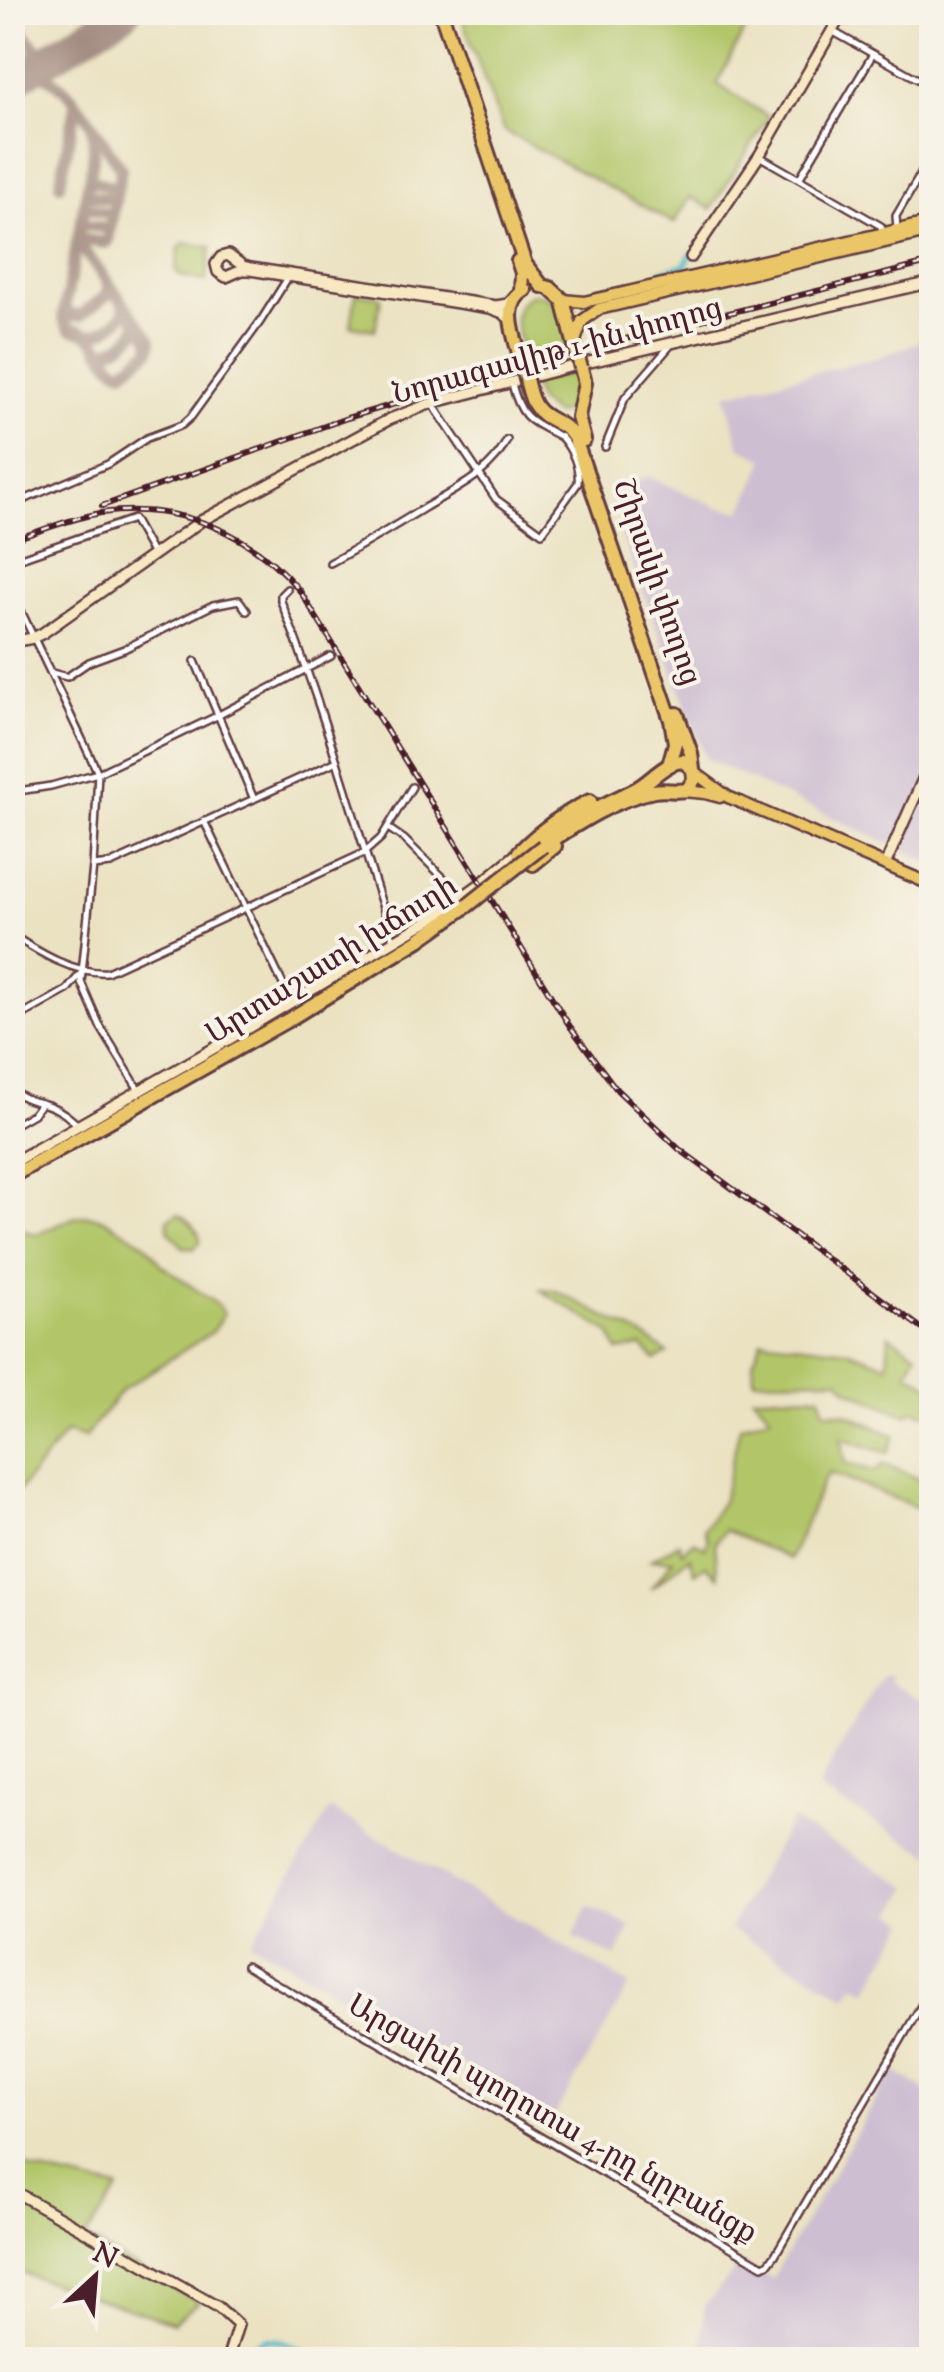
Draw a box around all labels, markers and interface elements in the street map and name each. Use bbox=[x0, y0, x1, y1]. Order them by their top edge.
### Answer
street label: Նորագավիթ 1-ին փողոց bbox=[388, 288, 727, 417]
street label: Շիրակի փողոց bbox=[600, 474, 711, 692]
street label: Արտաշատի խճուղի bbox=[198, 866, 466, 1056]
street label: Արցախի պողոտա 4-րդ նրբանցք bbox=[339, 1985, 765, 2255]
north arrow bbox=[45, 2227, 145, 2327]
text: N bbox=[86, 2234, 123, 2280]

